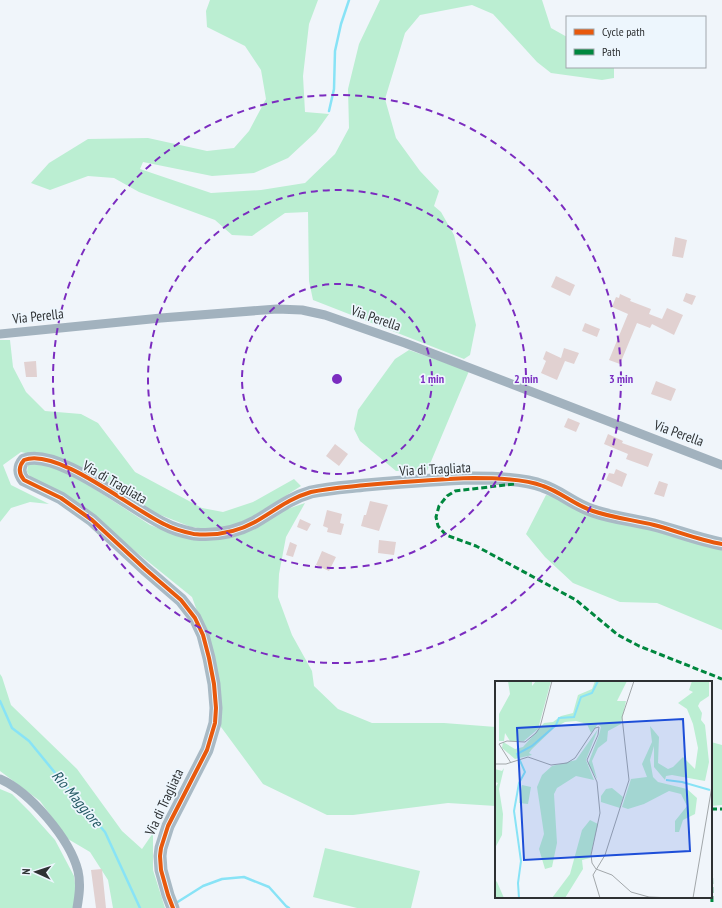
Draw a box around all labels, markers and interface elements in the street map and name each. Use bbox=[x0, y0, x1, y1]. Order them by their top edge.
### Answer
legend bbox=[566, 16, 706, 68]
text: Cycle path bbox=[602, 24, 645, 39]
text: Path bbox=[602, 44, 620, 59]
street label: Via Perella bbox=[348, 301, 403, 335]
street label: Via Perella bbox=[10, 304, 65, 328]
text: 1 min bbox=[420, 371, 444, 386]
text: 2 min bbox=[514, 371, 538, 386]
text: 3 min bbox=[609, 371, 633, 386]
centre of rings bbox=[330, 372, 344, 386]
street label: Via Perella bbox=[651, 415, 706, 450]
street label: Via di Tragliata bbox=[79, 456, 151, 508]
street label: Via di Tragliata bbox=[398, 458, 471, 480]
inset map bbox=[495, 681, 712, 898]
water label: Rio Maggiore bbox=[48, 766, 107, 832]
street label: Via di Tragliata bbox=[140, 766, 187, 839]
north arrow bbox=[16, 852, 56, 892]
text: N bbox=[19, 868, 33, 875]

